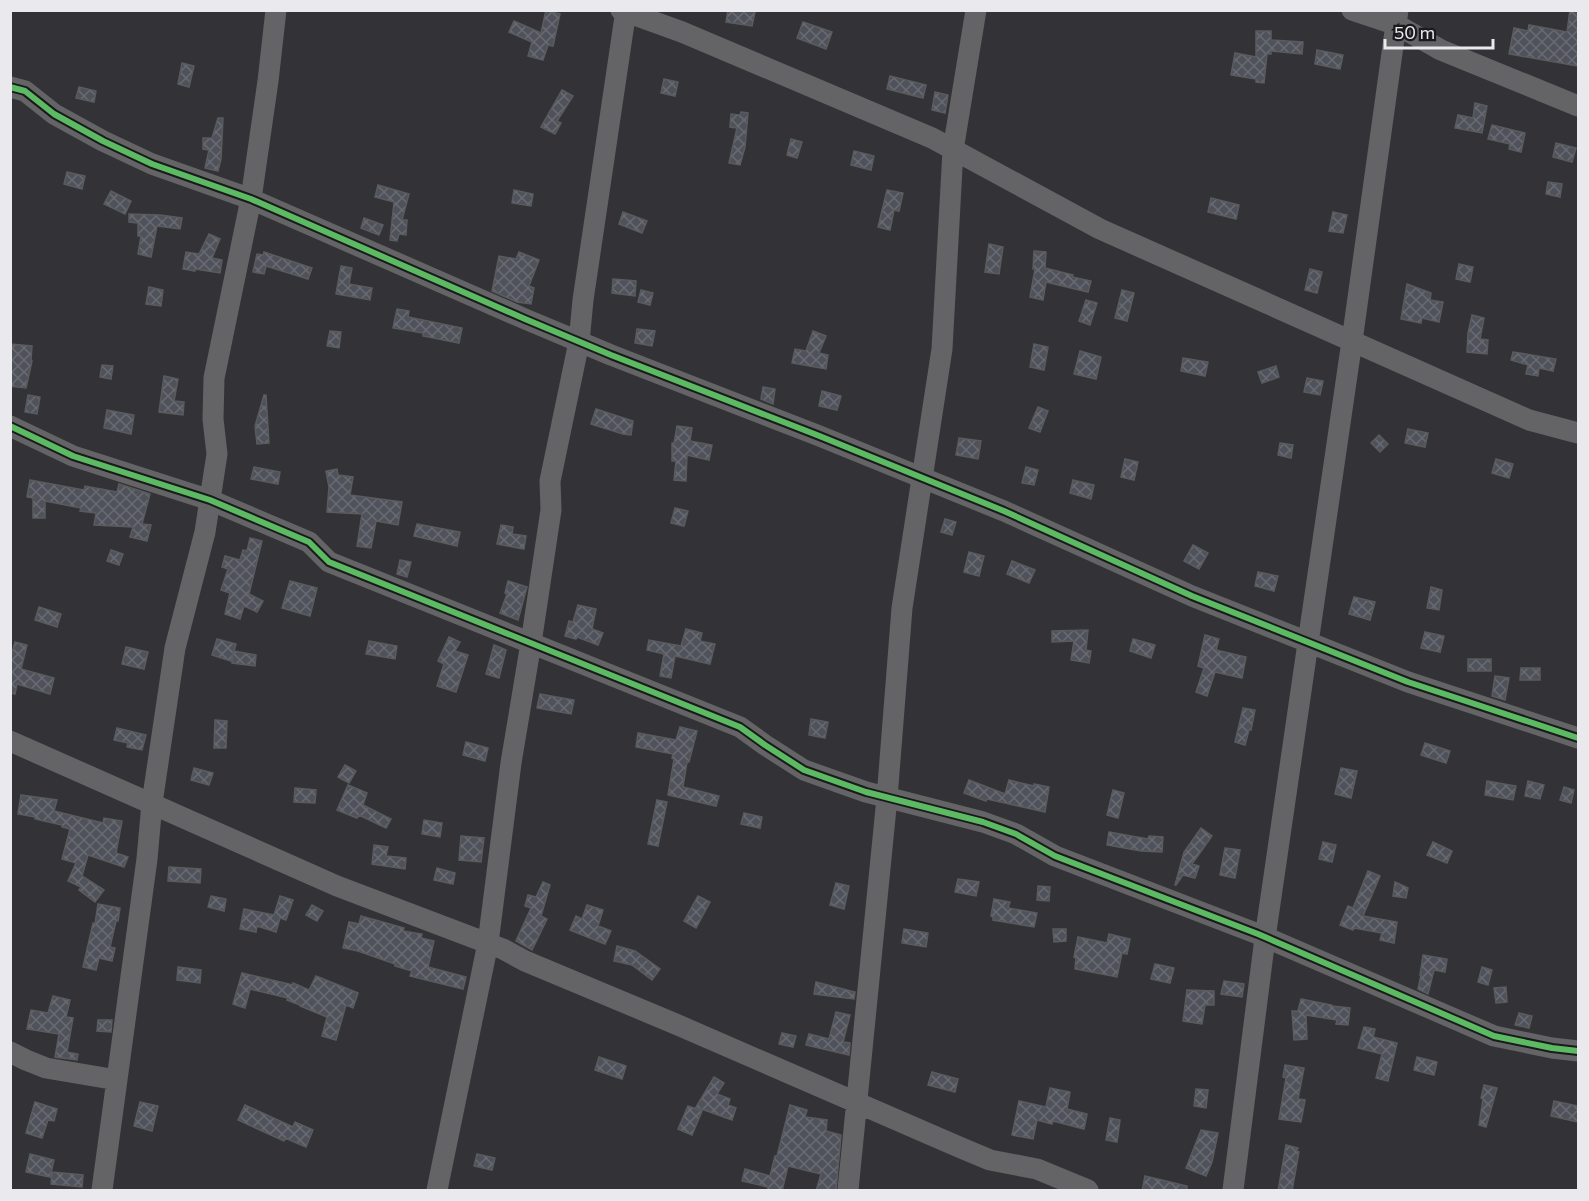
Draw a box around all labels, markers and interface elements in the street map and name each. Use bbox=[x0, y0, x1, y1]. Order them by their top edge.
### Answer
scale bar bbox=[1385, 12, 1493, 50]
text: 50 m bbox=[1394, 21, 1435, 43]

